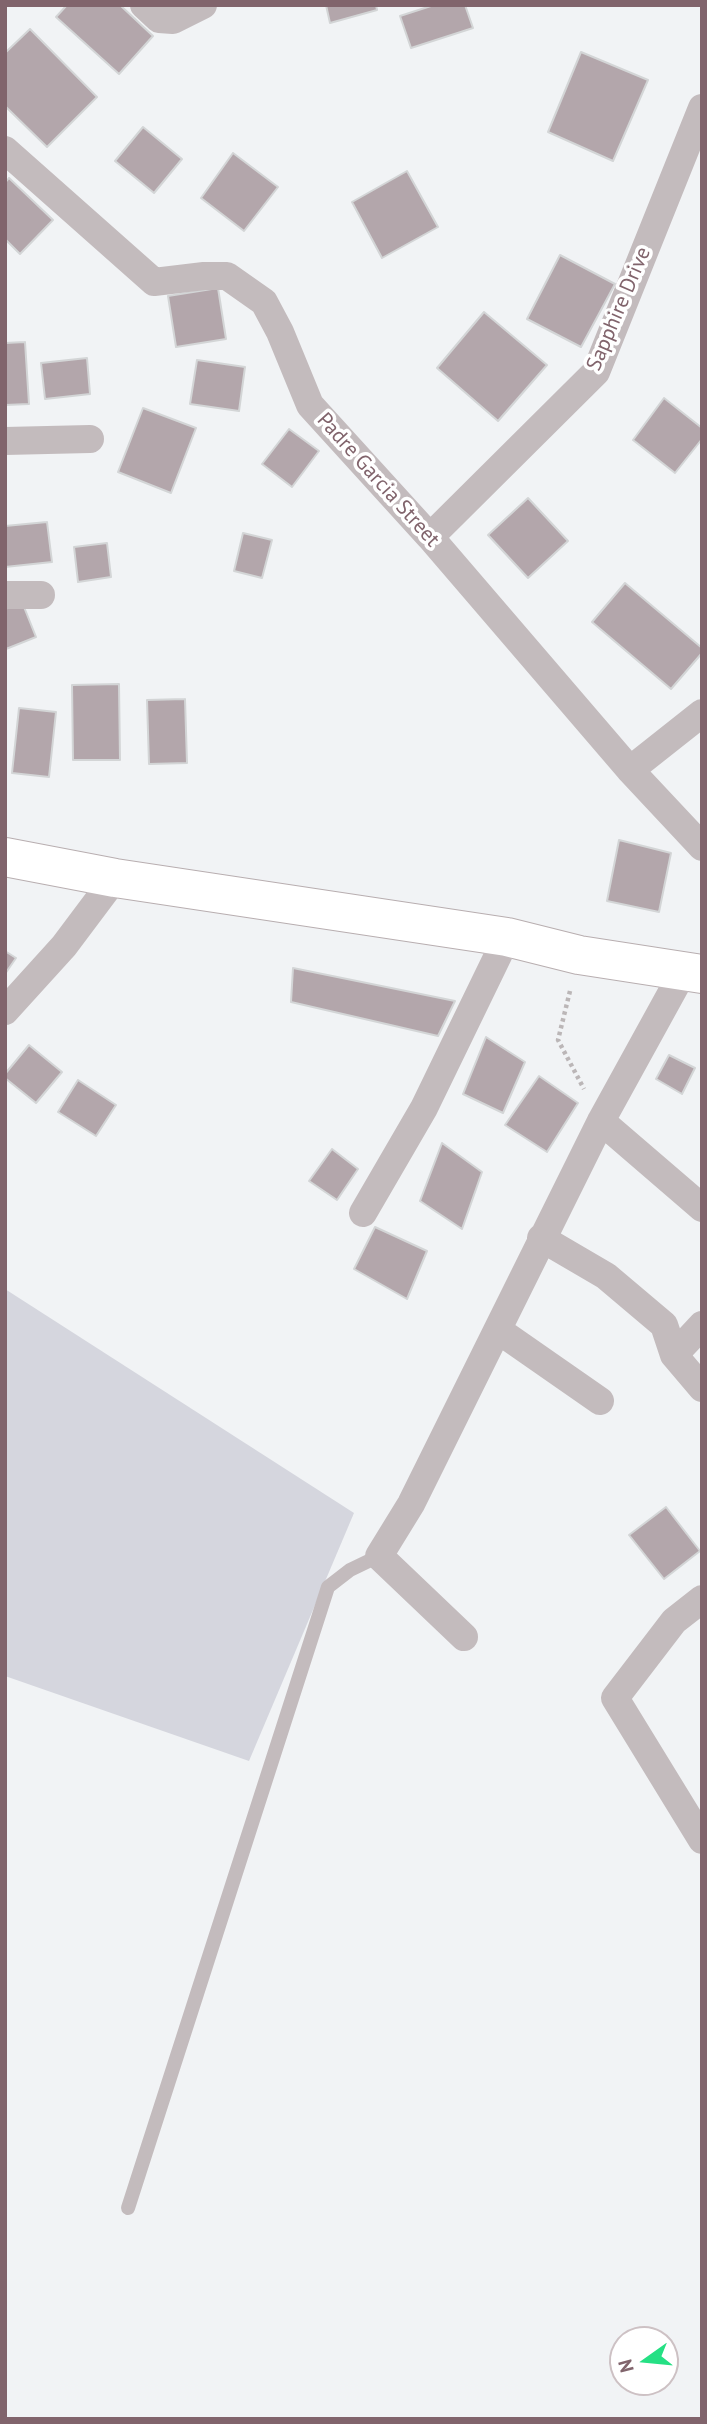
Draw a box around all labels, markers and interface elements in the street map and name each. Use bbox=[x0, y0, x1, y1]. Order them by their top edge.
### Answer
street label: Sapphire Drive bbox=[582, 243, 656, 375]
street label: Padre Garcia Street bbox=[311, 408, 445, 552]
north arrow bbox=[609, 2326, 679, 2396]
text: N bbox=[612, 2357, 639, 2375]

